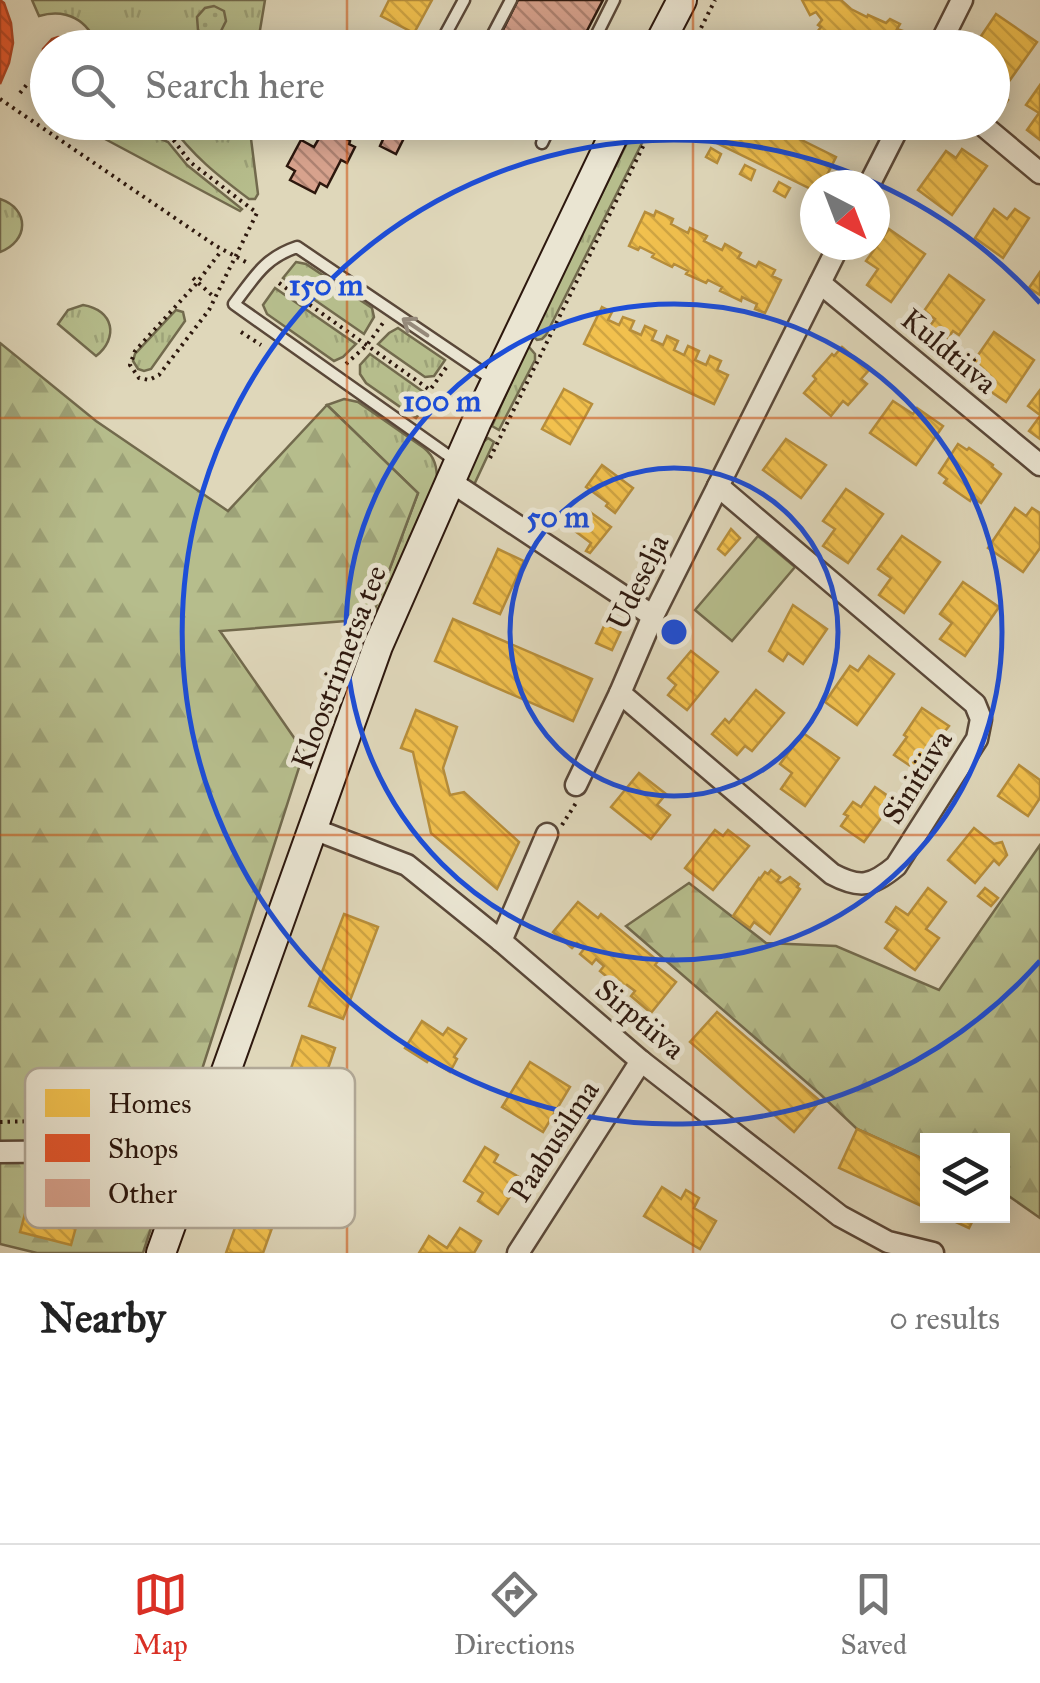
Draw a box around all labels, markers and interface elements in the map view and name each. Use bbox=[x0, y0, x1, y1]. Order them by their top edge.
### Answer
search box bbox=[30, 30, 1010, 140]
icon: search bbox=[65, 58, 120, 113]
text: Search here bbox=[145, 62, 325, 108]
north arrow bbox=[800, 170, 890, 260]
text: 150 m bbox=[289, 267, 364, 303]
street label: Kuldtiiva bbox=[894, 301, 1004, 401]
one-way arrow bbox=[402, 317, 430, 338]
text: 100 m bbox=[403, 383, 482, 419]
text: 50 m bbox=[526, 499, 590, 535]
street label: Udeselja bbox=[599, 528, 677, 636]
street label: Kloostrimetsa tee bbox=[284, 560, 394, 774]
centre of rings bbox=[656, 614, 692, 650]
street label: Sinitiiva bbox=[874, 723, 960, 830]
street label: Sirptiiva bbox=[588, 971, 692, 1067]
legend bbox=[25, 1068, 355, 1228]
street label: Paabusilma bbox=[501, 1073, 607, 1209]
text: Homes bbox=[108, 1086, 191, 1121]
text: Shops bbox=[108, 1131, 178, 1166]
map controls bbox=[920, 1133, 1010, 1223]
button: layers bbox=[920, 1133, 1010, 1223]
text: Other bbox=[108, 1176, 177, 1211]
text: Nearby bbox=[40, 1292, 165, 1344]
text: 0 results bbox=[889, 1299, 1000, 1338]
tab: Map bbox=[133, 1567, 188, 1662]
tab: Directions bbox=[454, 1567, 575, 1662]
tab: Saved bbox=[841, 1567, 907, 1662]

